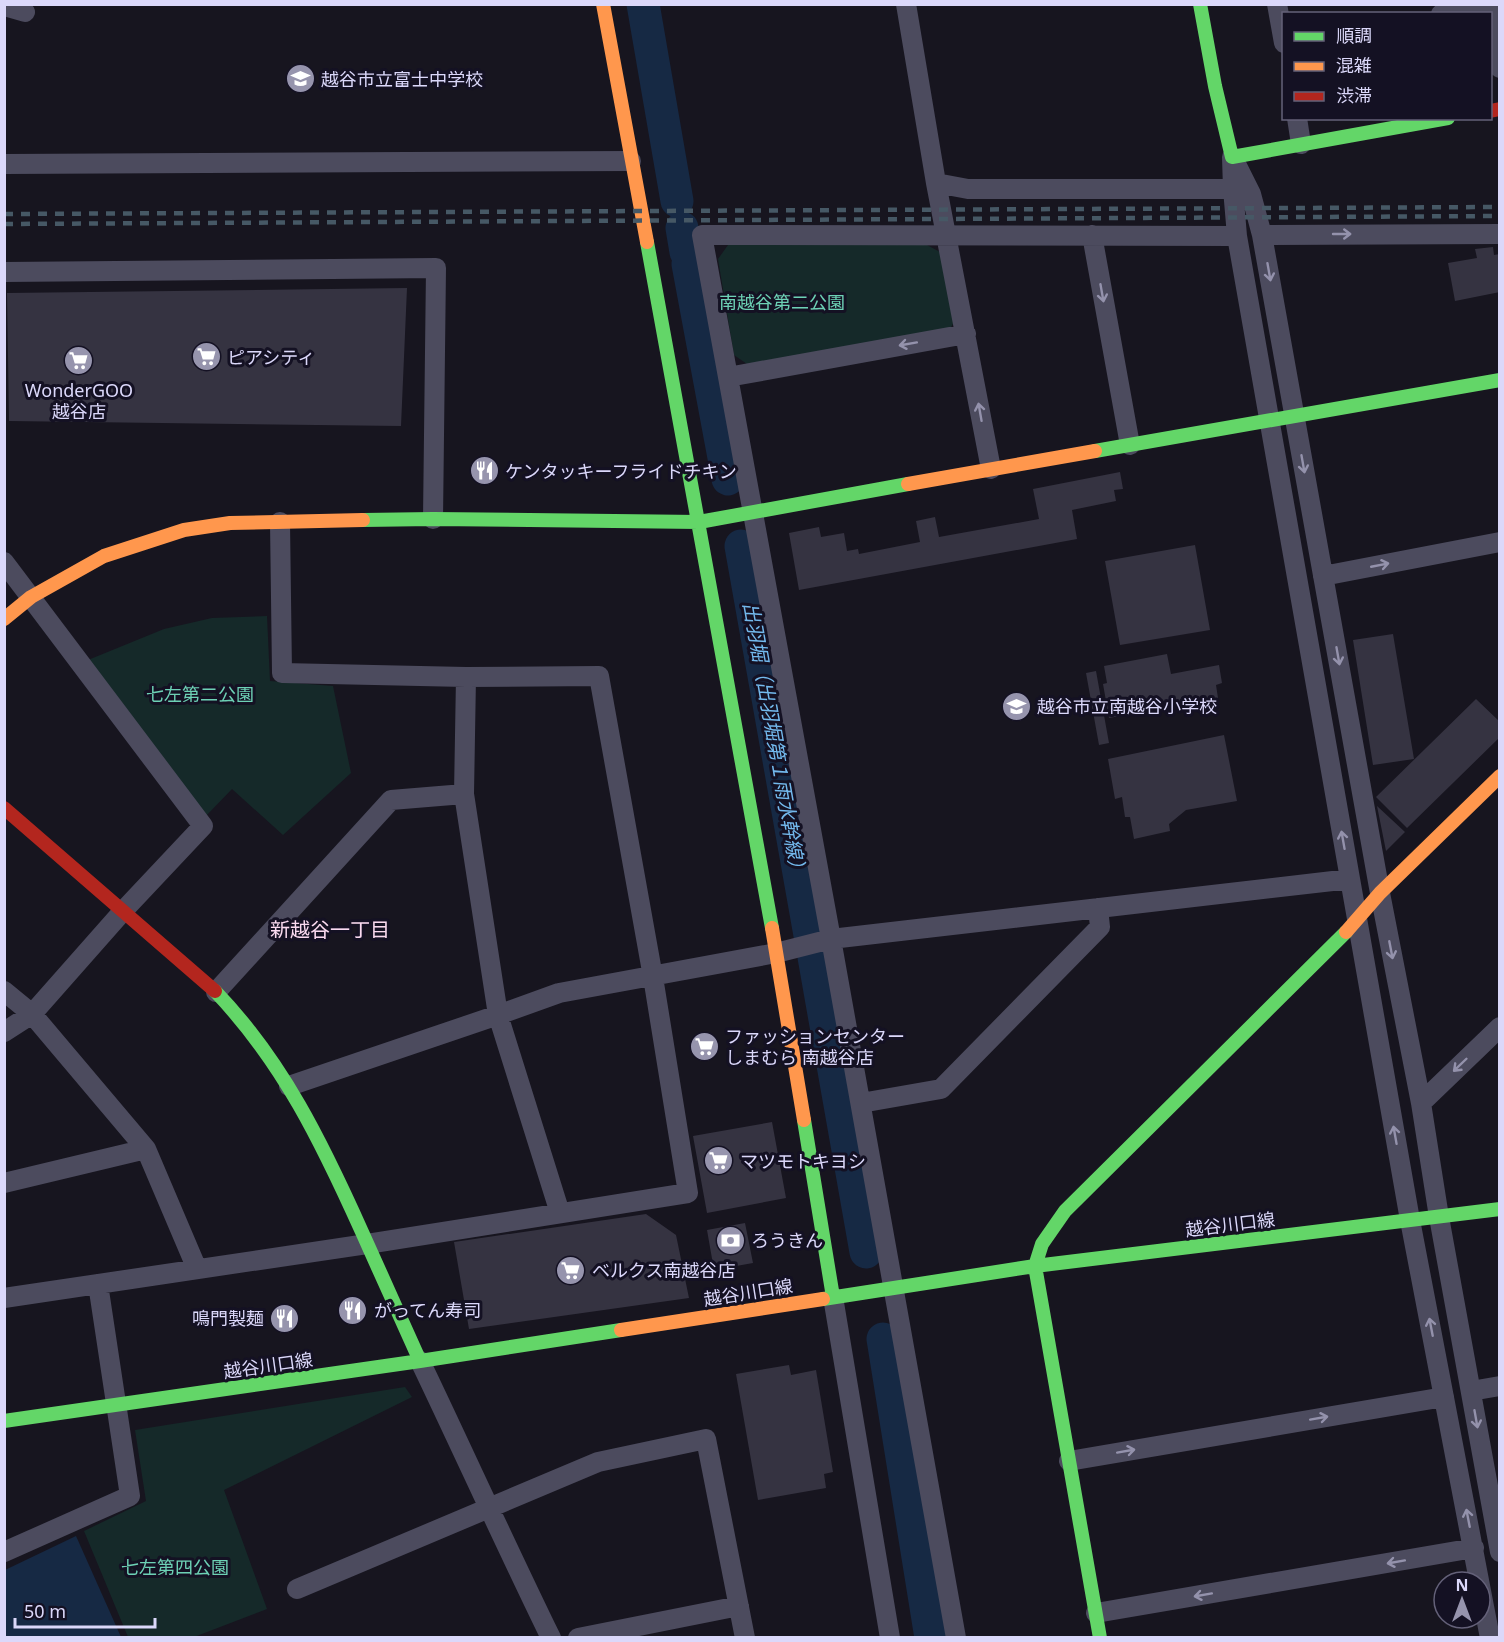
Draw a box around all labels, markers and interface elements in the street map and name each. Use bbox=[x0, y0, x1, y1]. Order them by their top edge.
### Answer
legend bbox=[1282, 12, 1492, 120]
text: 順調 bbox=[1336, 23, 1372, 47]
text: 混雑 bbox=[1336, 53, 1372, 77]
school or university icon: 越谷市立富士中学校 bbox=[284, 63, 316, 95]
place label: 越谷市立富士中学校 bbox=[321, 67, 483, 91]
text: 渋滞 bbox=[1336, 83, 1372, 107]
one-way arrow bbox=[1331, 228, 1351, 240]
one-way arrow bbox=[1264, 262, 1275, 282]
one-way arrow bbox=[1097, 282, 1108, 302]
park label: 南越谷第二公園 bbox=[719, 290, 845, 314]
one-way arrow bbox=[899, 339, 919, 350]
supermarket icon: ピアシティ bbox=[190, 341, 222, 373]
supermarket icon: WonderGOO 越谷店 bbox=[63, 345, 95, 377]
place label: ピアシティ bbox=[227, 345, 315, 369]
place label: WonderGOO 越谷店 bbox=[25, 378, 133, 423]
one-way arrow bbox=[974, 403, 985, 422]
one-way arrow bbox=[1297, 454, 1308, 474]
restaurant icon: ケンタッキーフライドチキン bbox=[468, 455, 500, 487]
place label: ケンタッキーフライドチキン bbox=[505, 459, 737, 483]
one-way arrow bbox=[1370, 559, 1390, 570]
water label: 出羽堀（出羽堀第１雨水幹線） bbox=[737, 600, 813, 880]
one-way arrow bbox=[1332, 646, 1343, 665]
park label: 七左第二公園 bbox=[146, 682, 254, 706]
school or university icon: 越谷市立南越谷小学校 bbox=[1000, 690, 1032, 722]
place label: 越谷市立南越谷小学校 bbox=[1037, 694, 1217, 718]
one-way arrow bbox=[1337, 830, 1348, 850]
district label: 新越谷一丁目 bbox=[270, 916, 390, 943]
one-way arrow bbox=[1386, 940, 1397, 960]
place label: ファッションセンター しまむら 南越谷店 bbox=[725, 1024, 905, 1069]
supermarket icon: ファッションセンター しまむら 南越谷店 bbox=[688, 1030, 720, 1062]
one-way arrow bbox=[1453, 1058, 1468, 1072]
one-way arrow bbox=[1389, 1126, 1400, 1145]
supermarket icon: マツモトキヨシ bbox=[703, 1145, 735, 1177]
place label: マツモトキヨシ bbox=[740, 1149, 866, 1173]
street label: 越谷川口線 bbox=[1184, 1207, 1276, 1241]
bank icon: ろうきん bbox=[714, 1224, 746, 1256]
place label: ろうきん bbox=[751, 1228, 823, 1252]
supermarket icon: ベルクス南越谷店 bbox=[555, 1254, 587, 1286]
place label: ベルクス南越谷店 bbox=[592, 1258, 735, 1282]
street label: 越谷川口線 bbox=[702, 1273, 794, 1311]
restaurant icon: がってん寿司 bbox=[337, 1294, 369, 1326]
place label: がってん寿司 bbox=[374, 1298, 481, 1322]
restaurant icon: 鳴門製麺 bbox=[269, 1302, 301, 1334]
place label: 鳴門製麺 bbox=[192, 1306, 264, 1330]
one-way arrow bbox=[1425, 1317, 1436, 1337]
street label: 越谷川口線 bbox=[222, 1347, 314, 1383]
one-way arrow bbox=[1470, 1409, 1481, 1428]
one-way arrow bbox=[1308, 1412, 1328, 1423]
one-way arrow bbox=[1116, 1446, 1136, 1457]
one-way arrow bbox=[1462, 1509, 1473, 1528]
park label: 七左第四公園 bbox=[121, 1555, 229, 1579]
one-way arrow bbox=[1386, 1557, 1406, 1568]
north arrow bbox=[1432, 1570, 1492, 1630]
text: N bbox=[1455, 1574, 1469, 1596]
one-way arrow bbox=[1194, 1590, 1214, 1601]
scale bar bbox=[15, 1591, 154, 1629]
text: 50 m bbox=[24, 1599, 66, 1623]

